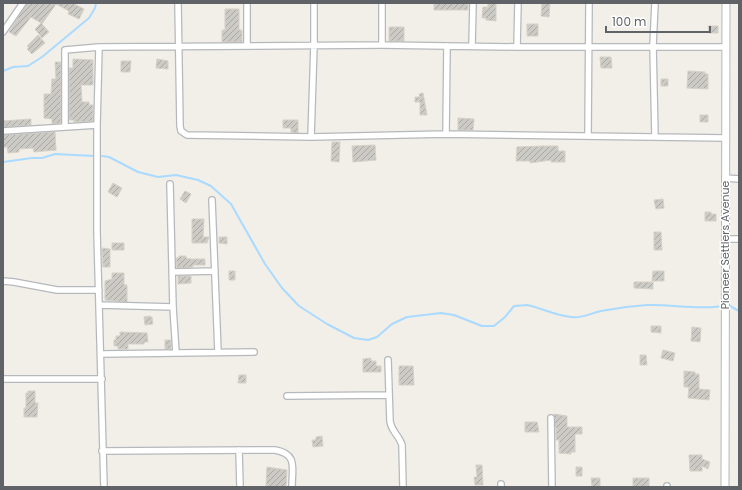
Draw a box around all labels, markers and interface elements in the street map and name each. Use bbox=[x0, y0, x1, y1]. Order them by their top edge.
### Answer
scale bar bbox=[606, 8, 710, 34]
text: 100 m bbox=[612, 13, 646, 30]
street label: Pioneer Settlers Avenue bbox=[717, 180, 733, 309]

